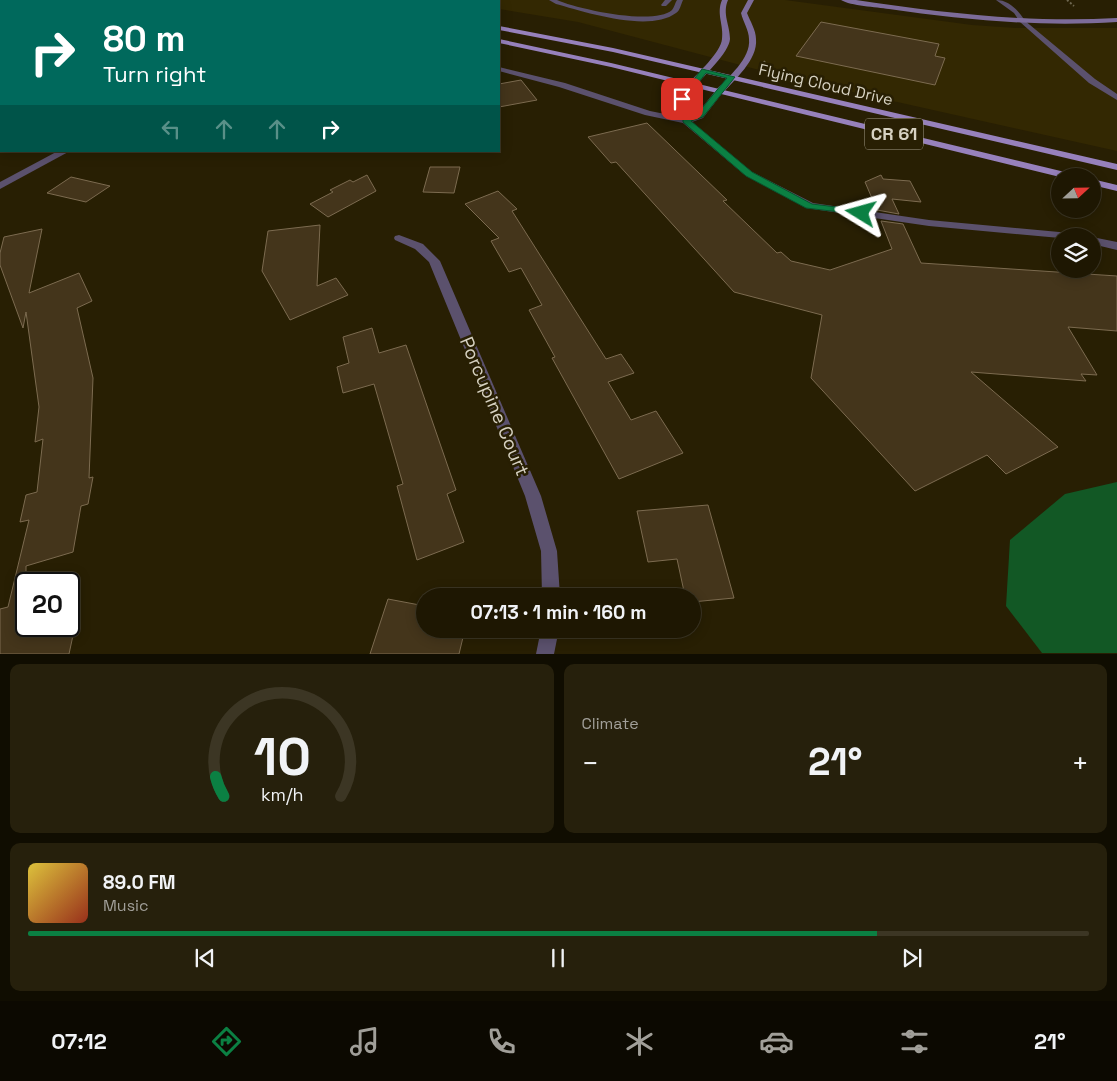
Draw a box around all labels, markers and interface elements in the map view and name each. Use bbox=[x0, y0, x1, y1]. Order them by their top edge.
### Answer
text: 80 m bbox=[103, 17, 185, 61]
icon: right bbox=[20, 20, 85, 85]
street label: Flying Cloud Drive bbox=[757, 59, 895, 110]
text: Turn right bbox=[103, 60, 206, 88]
pin bbox=[661, 78, 703, 120]
icon: arrive bbox=[668, 85, 696, 113]
icon: left bbox=[157, 115, 185, 143]
icon: ahead bbox=[210, 115, 238, 143]
icon: ahead bbox=[263, 115, 291, 143]
icon: right bbox=[316, 115, 344, 143]
road number: CR 61 bbox=[865, 118, 923, 150]
north arrow bbox=[1051, 168, 1101, 218]
map controls bbox=[1051, 168, 1101, 278]
position arrow bbox=[834, 186, 886, 238]
button: layers bbox=[1051, 228, 1101, 278]
street label: Porcupine Court bbox=[454, 333, 535, 480]
speed limit sign: 20 bbox=[15, 572, 80, 637]
text: 07:13 · 1 min · 160 m bbox=[471, 600, 646, 625]
text: Climate bbox=[582, 713, 639, 734]
text: 10 bbox=[253, 724, 310, 790]
text: 21° bbox=[808, 738, 863, 786]
text: − bbox=[582, 745, 599, 781]
text: + bbox=[1072, 745, 1089, 781]
text: km/h bbox=[260, 783, 303, 806]
text: 89.0 FM bbox=[103, 870, 175, 895]
text: Music bbox=[103, 895, 149, 916]
icon: previous bbox=[191, 944, 219, 972]
icon: pause bbox=[544, 944, 572, 972]
icon: next bbox=[898, 944, 926, 972]
icon: directions bbox=[209, 1024, 244, 1059]
icon: music bbox=[347, 1024, 382, 1059]
icon: phone bbox=[484, 1024, 519, 1059]
icon: climate bbox=[622, 1024, 657, 1059]
icon: car bbox=[759, 1024, 794, 1059]
icon: filters bbox=[897, 1024, 932, 1059]
text: 07:12 bbox=[51, 1027, 107, 1055]
text: 21° bbox=[1034, 1027, 1066, 1055]

